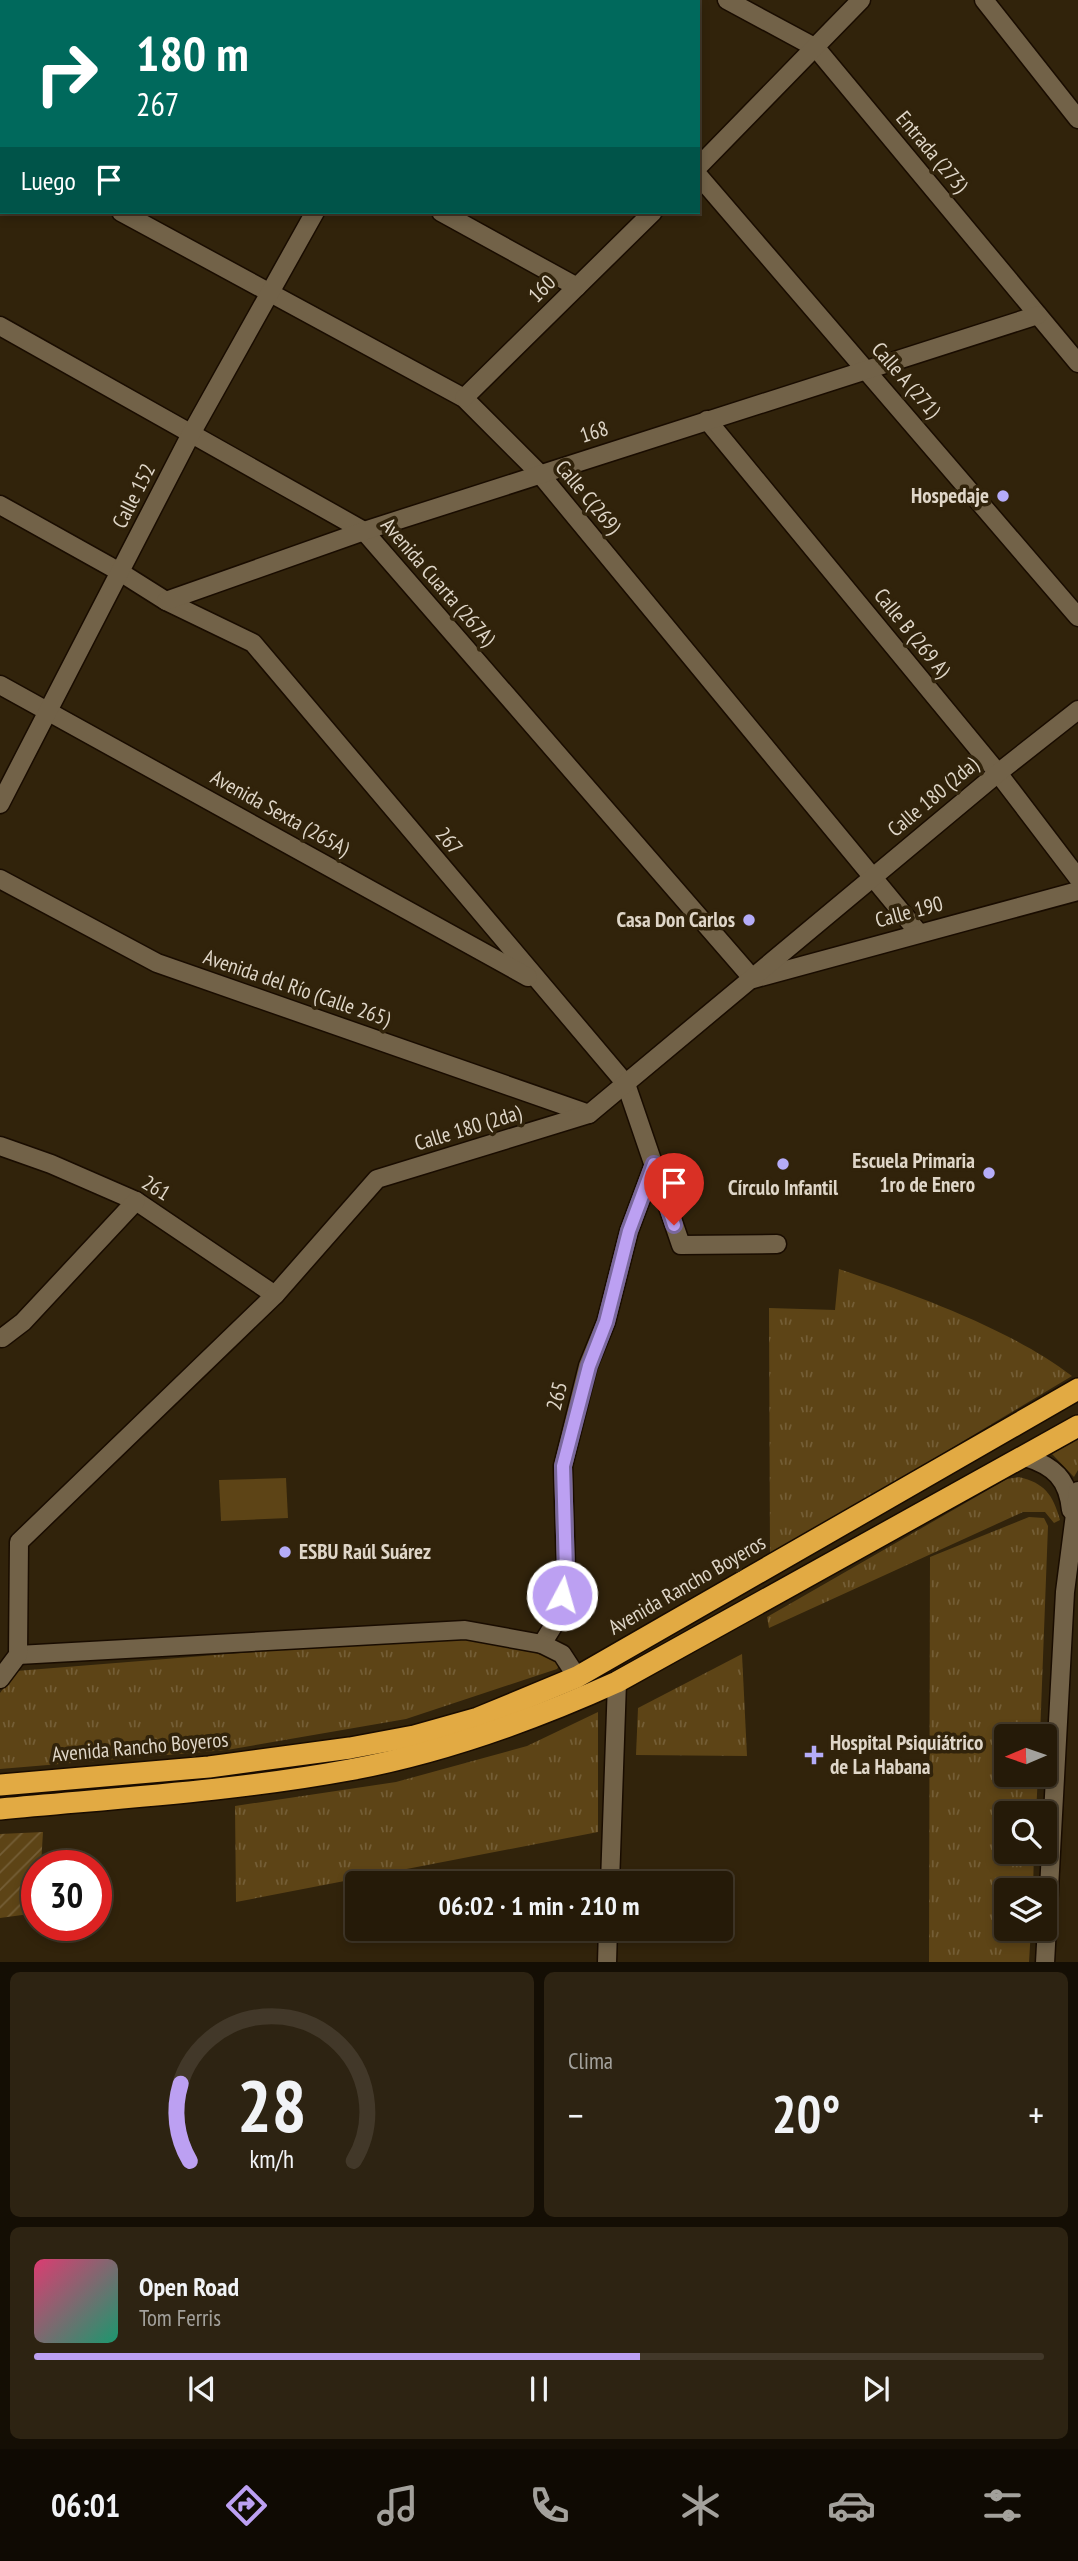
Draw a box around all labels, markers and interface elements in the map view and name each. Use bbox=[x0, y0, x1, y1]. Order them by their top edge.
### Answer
text: 180 m bbox=[136, 21, 249, 85]
icon: right bbox=[21, 28, 112, 119]
text: 267 bbox=[136, 83, 179, 125]
street label: Entrada (273) bbox=[890, 105, 974, 198]
icon: arrive bbox=[90, 161, 128, 199]
text: Luego bbox=[21, 164, 76, 197]
street label: 160 bbox=[522, 269, 561, 308]
street label: Calle A (271) bbox=[866, 336, 947, 423]
street label: 168 bbox=[576, 414, 612, 449]
street label: Calle C(269) bbox=[550, 454, 627, 539]
street label: Calle 152 bbox=[106, 459, 161, 533]
place label: Hospedaje bbox=[911, 482, 989, 509]
marker: Hospedaje bbox=[995, 488, 1011, 504]
street label: Avenida Cuarta (267A) bbox=[375, 512, 502, 651]
street label: Calle B (269 A) bbox=[868, 583, 957, 683]
street label: Calle 180 (2da) bbox=[882, 751, 984, 842]
street label: Avenida Sexta (265A) bbox=[206, 763, 354, 862]
street label: 267 bbox=[430, 821, 469, 860]
street label: Calle 190 bbox=[872, 890, 946, 933]
place label: Casa Don Carlos bbox=[616, 906, 735, 933]
marker: Casa Don Carlos bbox=[741, 912, 757, 928]
street label: Avenida del Río (Calle 265) bbox=[200, 943, 394, 1032]
street label: Calle 180 (2da) bbox=[411, 1098, 525, 1157]
place label: Escuela Primaria 1ro de Enero bbox=[852, 1147, 975, 1198]
pin bbox=[644, 1153, 704, 1225]
marker: Círculo Infantil bbox=[775, 1156, 791, 1172]
icon: arrive bbox=[655, 1164, 693, 1202]
marker: Escuela Primaria 1ro de Enero bbox=[981, 1165, 997, 1181]
street label: 261 bbox=[137, 1169, 175, 1206]
place label: Círculo Infantil bbox=[728, 1174, 839, 1201]
street label: 265 bbox=[540, 1379, 573, 1413]
street label: Avenida Rancho Boyeros bbox=[603, 1529, 770, 1641]
place label: ESBU Raúl Suárez bbox=[299, 1538, 431, 1565]
marker: ESBU Raúl Suárez bbox=[277, 1544, 293, 1560]
position arrow bbox=[525, 1558, 599, 1632]
north arrow bbox=[994, 1724, 1057, 1787]
map controls bbox=[994, 1724, 1057, 1941]
street label: Avenida Rancho Boyeros bbox=[51, 1725, 229, 1768]
place label: Hospital Psiquiátrico de La Habana bbox=[830, 1729, 983, 1780]
marker: Hospital Psiquiátrico de La Habana bbox=[804, 1745, 824, 1765]
button: search bbox=[994, 1801, 1057, 1864]
speed limit sign: 30 bbox=[21, 1850, 112, 1941]
button: layers bbox=[994, 1878, 1057, 1941]
text: 06:02 · 1 min · 210 m bbox=[439, 1889, 639, 1922]
text: Clima bbox=[568, 2046, 613, 2075]
text: 28 bbox=[237, 2057, 307, 2151]
text: 20° bbox=[772, 2080, 840, 2147]
text: − bbox=[568, 2090, 584, 2139]
text: + bbox=[1028, 2090, 1044, 2139]
text: km/h bbox=[250, 2142, 294, 2174]
text: Open Road bbox=[139, 2270, 239, 2303]
text: Tom Ferris bbox=[139, 2303, 221, 2332]
icon: previous bbox=[183, 2370, 221, 2408]
icon: pause bbox=[520, 2370, 558, 2408]
icon: next bbox=[857, 2370, 895, 2408]
icon: directions bbox=[222, 2481, 271, 2530]
icon: music bbox=[373, 2481, 422, 2530]
icon: phone bbox=[525, 2481, 574, 2530]
icon: climate bbox=[676, 2481, 725, 2530]
icon: car bbox=[827, 2481, 876, 2530]
icon: filters bbox=[978, 2481, 1027, 2530]
text: 06:01 bbox=[51, 2484, 120, 2526]

